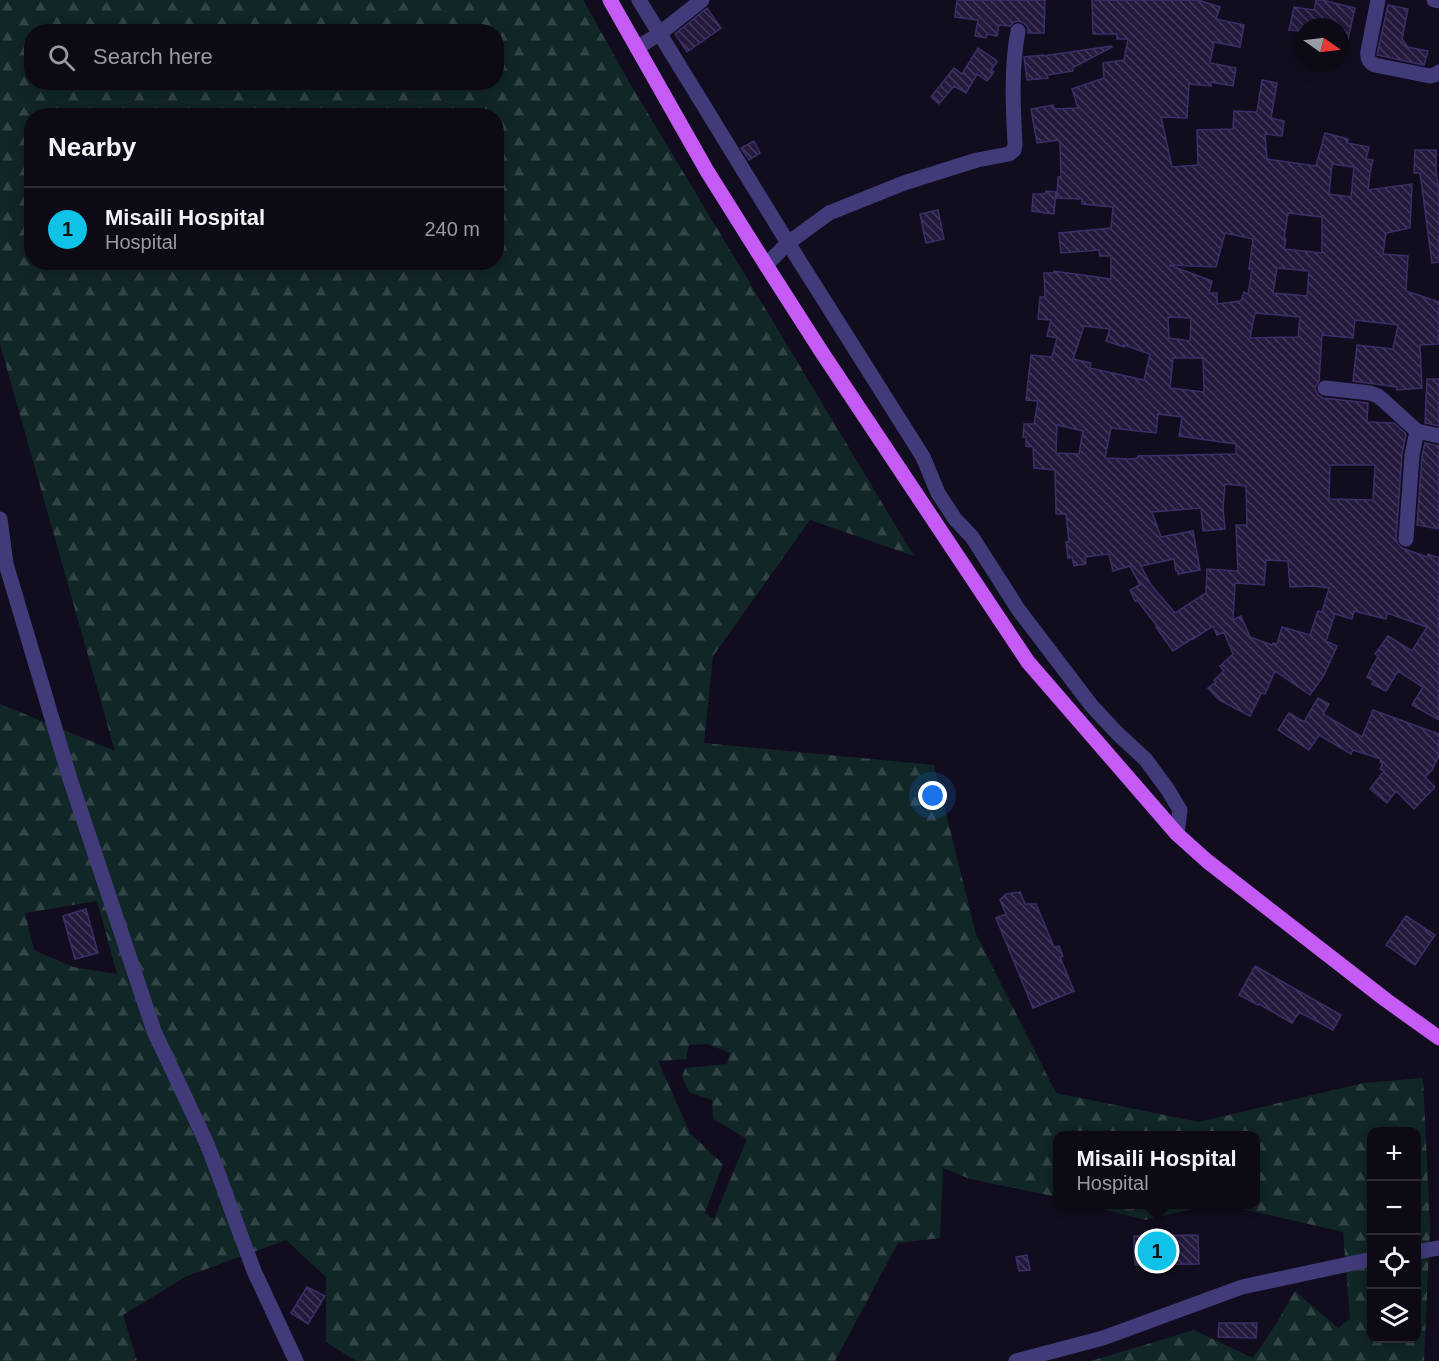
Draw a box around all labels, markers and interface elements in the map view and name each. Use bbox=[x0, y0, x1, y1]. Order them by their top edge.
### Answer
north arrow bbox=[1295, 18, 1349, 72]
search box bbox=[24, 24, 504, 90]
icon: search bbox=[45, 41, 78, 74]
text: Search here bbox=[93, 44, 213, 69]
text: Nearby bbox=[48, 132, 136, 162]
text: Misaili Hospital bbox=[105, 205, 265, 230]
text: 1 bbox=[62, 218, 73, 240]
text: 240 m bbox=[424, 218, 480, 240]
text: Hospital bbox=[105, 231, 177, 253]
your location bbox=[918, 781, 947, 810]
map controls bbox=[1367, 1127, 1421, 1343]
button: + bbox=[1367, 1127, 1421, 1181]
popup bbox=[1053, 1131, 1260, 1209]
text: Misaili Hospital bbox=[1076, 1146, 1237, 1171]
text: Hospital bbox=[1076, 1172, 1149, 1194]
button: − bbox=[1367, 1181, 1421, 1235]
pin: 1 bbox=[1138, 1228, 1176, 1274]
button: locate bbox=[1367, 1235, 1421, 1289]
button: layers bbox=[1367, 1289, 1421, 1343]

